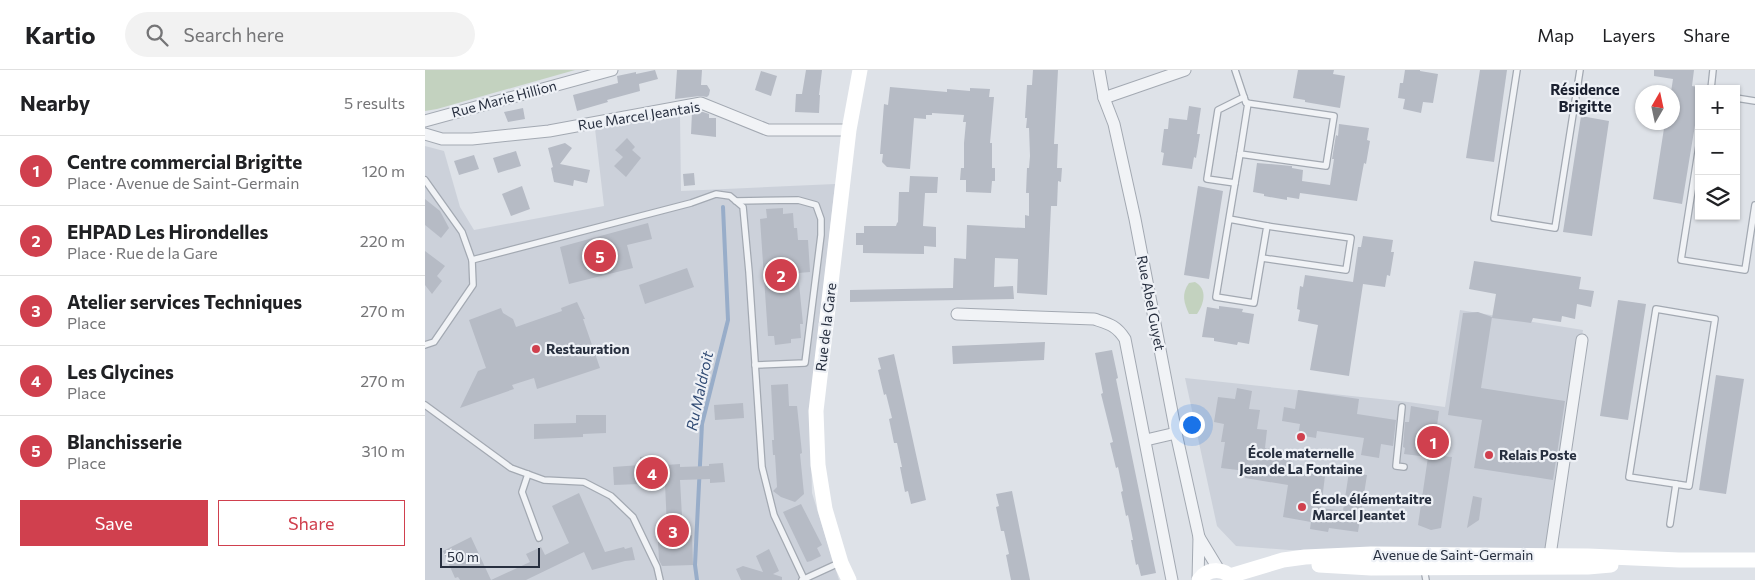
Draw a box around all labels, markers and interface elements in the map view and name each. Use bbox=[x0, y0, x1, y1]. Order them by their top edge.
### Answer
search box bbox=[125, 12, 475, 57]
text: Kartio bbox=[25, 20, 95, 49]
icon: search bbox=[143, 21, 171, 49]
text: Search here bbox=[183, 23, 284, 46]
text: Map bbox=[1537, 24, 1574, 46]
text: Layers bbox=[1602, 24, 1655, 46]
text: Share bbox=[1683, 24, 1730, 46]
street label: Rue Marie Hillion bbox=[449, 76, 558, 121]
district label: Résidence Brigitte bbox=[1550, 80, 1620, 115]
north arrow bbox=[1635, 85, 1680, 130]
map controls bbox=[1695, 85, 1740, 220]
button: + bbox=[1695, 85, 1740, 130]
text: Nearby bbox=[20, 90, 90, 115]
text: 5 results bbox=[344, 93, 405, 112]
street label: Rue Marcel Jeantais bbox=[577, 97, 701, 134]
button: − bbox=[1695, 130, 1740, 175]
text: Centre commercial Brigitte bbox=[67, 150, 302, 173]
text: 1 bbox=[32, 161, 40, 180]
text: 120 m bbox=[362, 161, 405, 180]
text: Place · Avenue de Saint-Germain bbox=[67, 173, 299, 192]
button: layers bbox=[1695, 175, 1740, 220]
text: EHPAD Les Hirondelles bbox=[67, 220, 268, 243]
text: 2 bbox=[31, 231, 41, 250]
text: 220 m bbox=[360, 231, 405, 250]
pin: 5 bbox=[584, 237, 616, 275]
text: Place · Rue de la Gare bbox=[67, 243, 218, 262]
street label: Rue Abel Guyet bbox=[1134, 254, 1169, 352]
pin: 2 bbox=[765, 256, 797, 294]
street label: Rue de la Gare bbox=[812, 282, 839, 372]
text: Atelier services Techniques bbox=[67, 290, 302, 313]
text: 3 bbox=[31, 301, 41, 320]
text: 270 m bbox=[360, 301, 405, 320]
text: Place bbox=[67, 313, 106, 332]
place label: Restauration bbox=[546, 340, 630, 357]
marker: Restauration bbox=[530, 343, 542, 355]
water label: Ru Maldroit bbox=[682, 349, 716, 432]
text: Les Glycines bbox=[67, 360, 174, 383]
text: 4 bbox=[31, 371, 41, 390]
text: 270 m bbox=[360, 371, 405, 390]
text: Place bbox=[67, 383, 106, 402]
your location bbox=[1179, 412, 1205, 438]
pin: 1 bbox=[1417, 423, 1449, 461]
text: Blanchisserie bbox=[67, 430, 182, 453]
marker: École maternelle Jean de La Fontaine bbox=[1295, 431, 1307, 443]
text: 5 bbox=[31, 441, 41, 460]
text: 310 m bbox=[362, 441, 405, 460]
place label: École maternelle Jean de La Fontaine bbox=[1239, 444, 1363, 477]
place label: Relais Poste bbox=[1499, 446, 1577, 463]
marker: Relais Poste bbox=[1483, 449, 1495, 461]
text: Place bbox=[67, 453, 106, 472]
pin: 4 bbox=[636, 454, 668, 492]
place label: École élémentaitre Marcel Jeantet bbox=[1312, 490, 1432, 523]
button: Save bbox=[20, 500, 208, 546]
button: Share bbox=[218, 500, 405, 546]
marker: École élémentaitre Marcel Jeantet bbox=[1296, 501, 1308, 513]
pin: 3 bbox=[657, 512, 689, 550]
scale bar bbox=[440, 545, 540, 568]
street label: Avenue de Saint-Germain bbox=[1373, 546, 1533, 563]
text: 50 m bbox=[447, 548, 479, 565]

